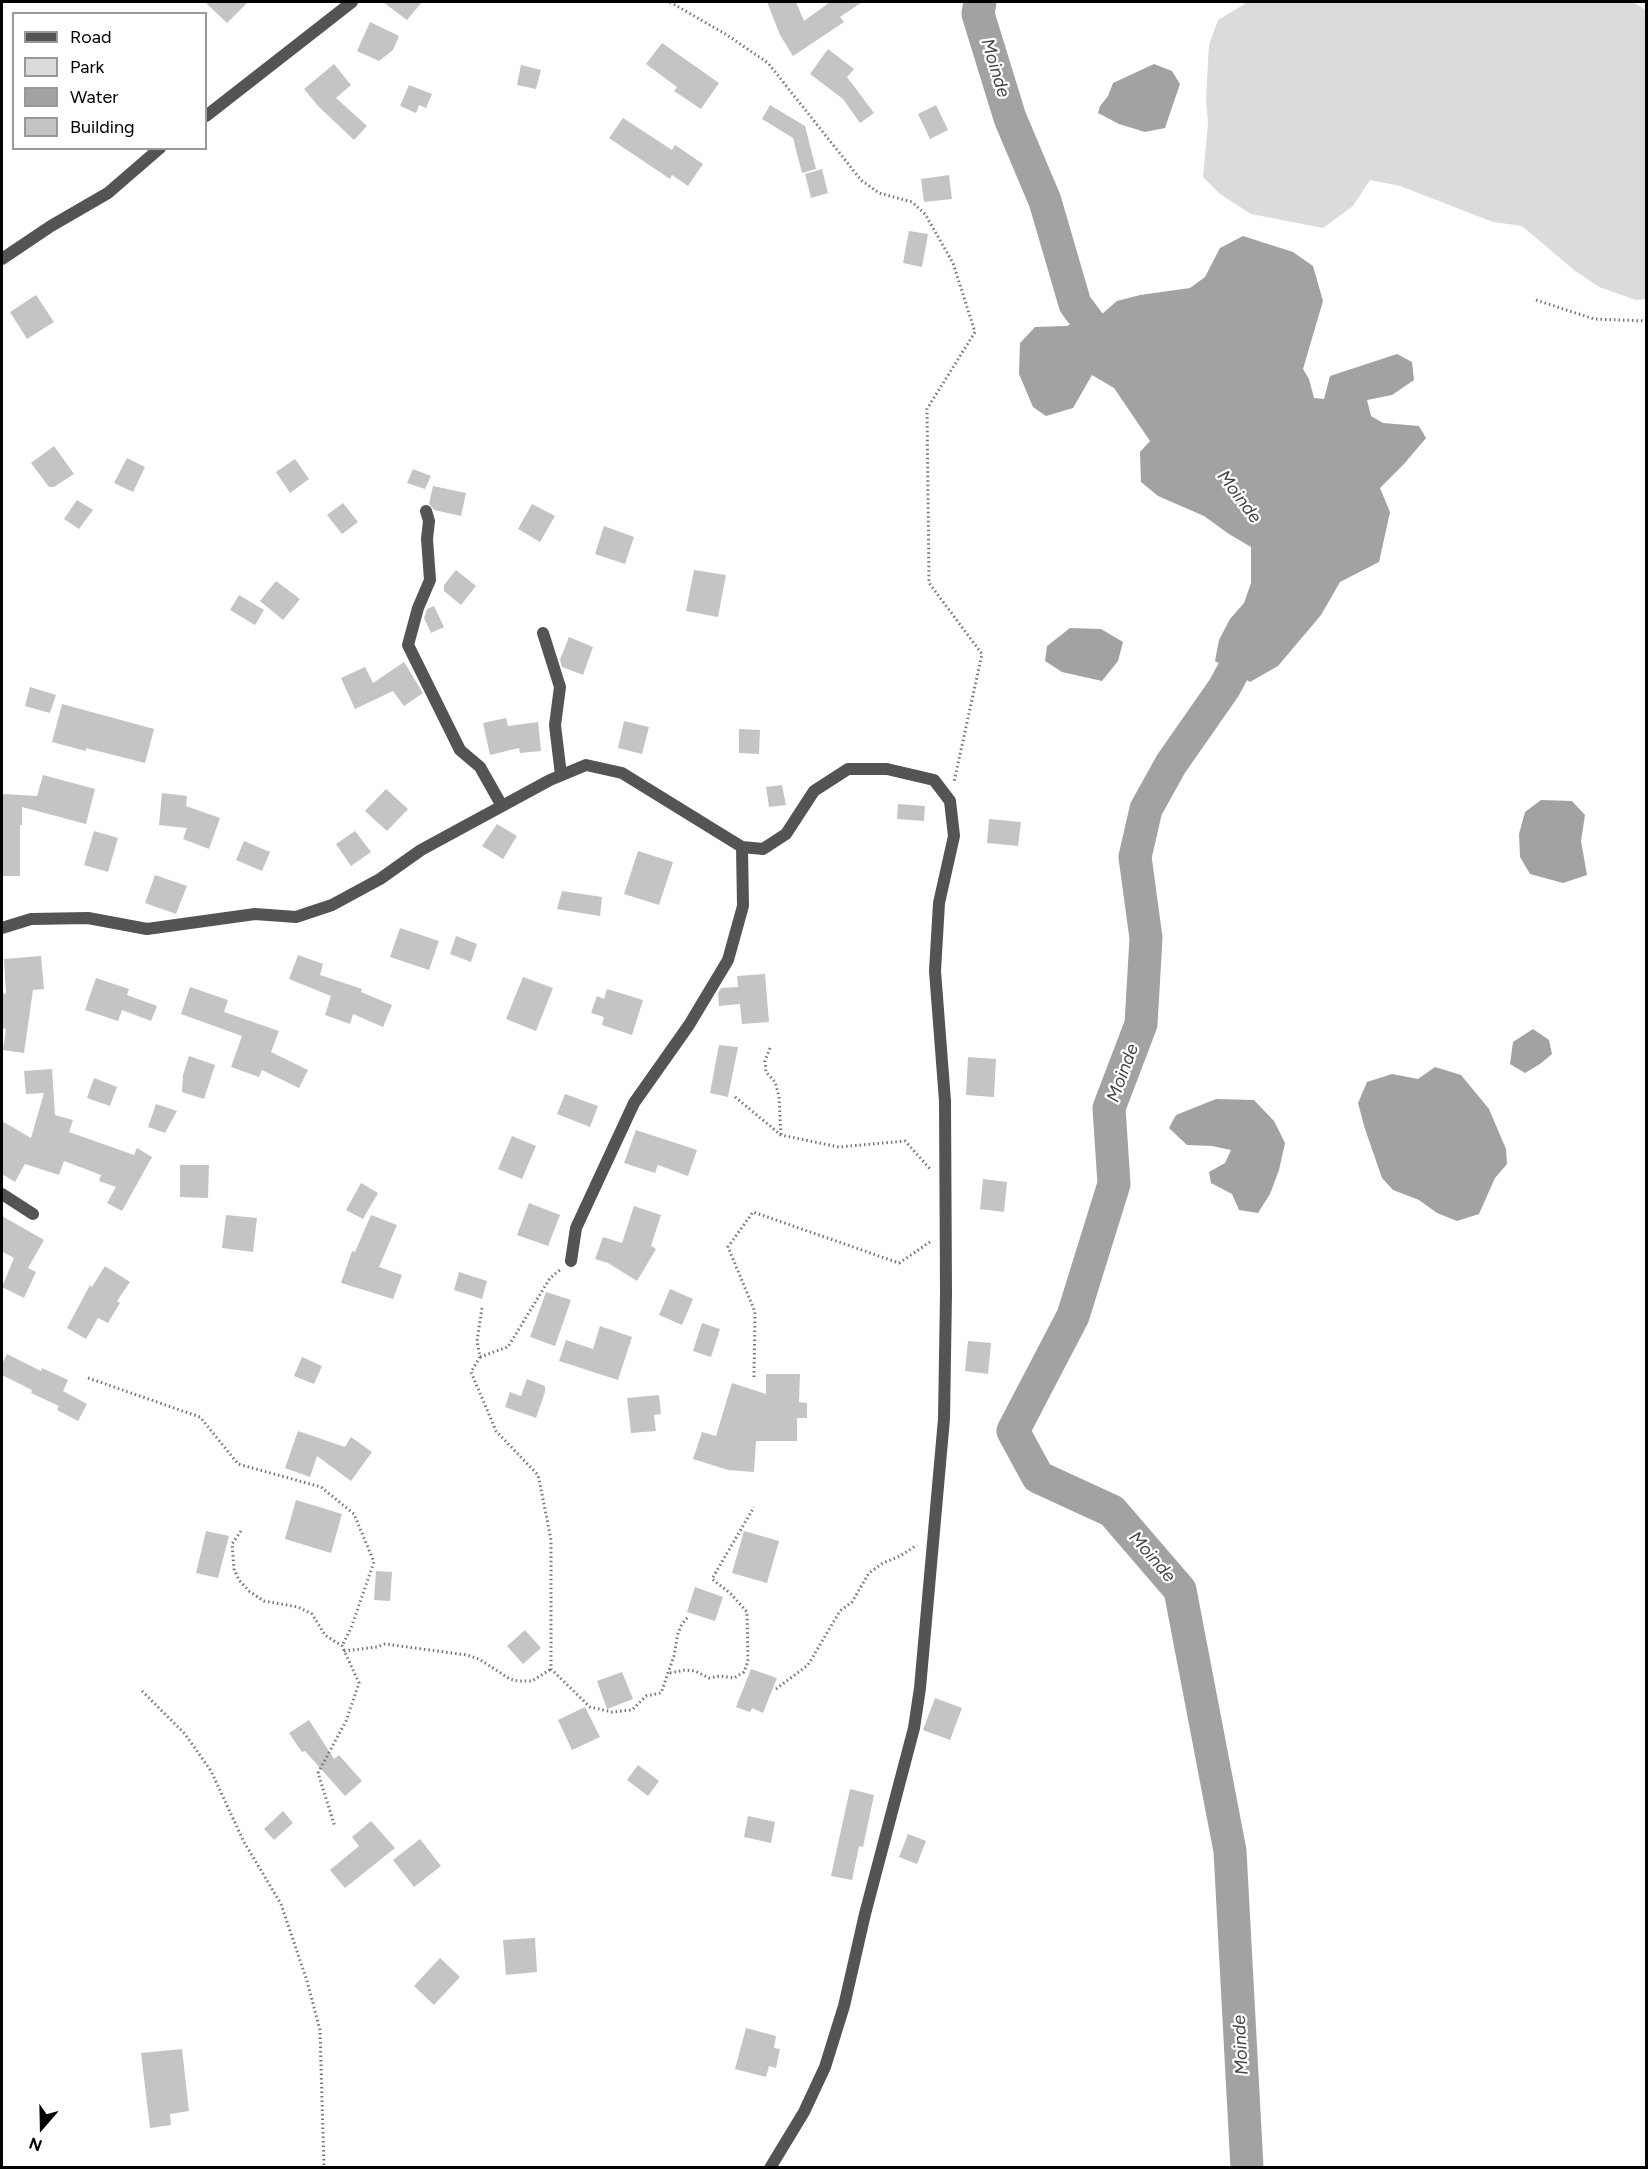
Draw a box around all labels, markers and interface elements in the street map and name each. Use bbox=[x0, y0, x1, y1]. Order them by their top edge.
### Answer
legend bbox=[12, 12, 207, 150]
text: Road bbox=[70, 26, 111, 48]
water label: Moinde bbox=[976, 36, 1014, 100]
text: Park bbox=[70, 56, 104, 78]
text: Water bbox=[70, 86, 118, 108]
text: Building bbox=[70, 116, 135, 138]
water label: Moinde bbox=[1212, 466, 1266, 528]
water label: Moinde bbox=[1103, 1041, 1143, 1105]
water label: Moinde bbox=[1124, 1527, 1180, 1587]
water label: Moinde bbox=[1229, 2014, 1253, 2076]
north arrow bbox=[12, 2097, 72, 2157]
text: N bbox=[27, 2133, 45, 2155]

